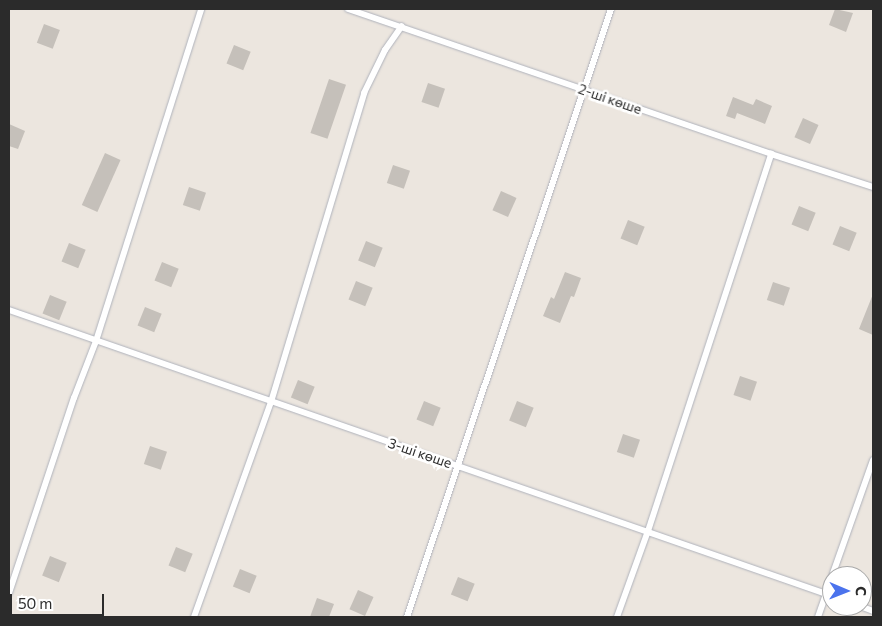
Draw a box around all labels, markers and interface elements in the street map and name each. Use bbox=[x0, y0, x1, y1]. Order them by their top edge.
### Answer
street label: 2-ші көше bbox=[576, 80, 644, 118]
street label: 3-ші көше bbox=[386, 434, 454, 472]
north arrow bbox=[822, 566, 872, 616]
scale bar bbox=[12, 584, 106, 616]
text: С bbox=[853, 586, 870, 596]
text: 50 m bbox=[18, 594, 52, 612]

